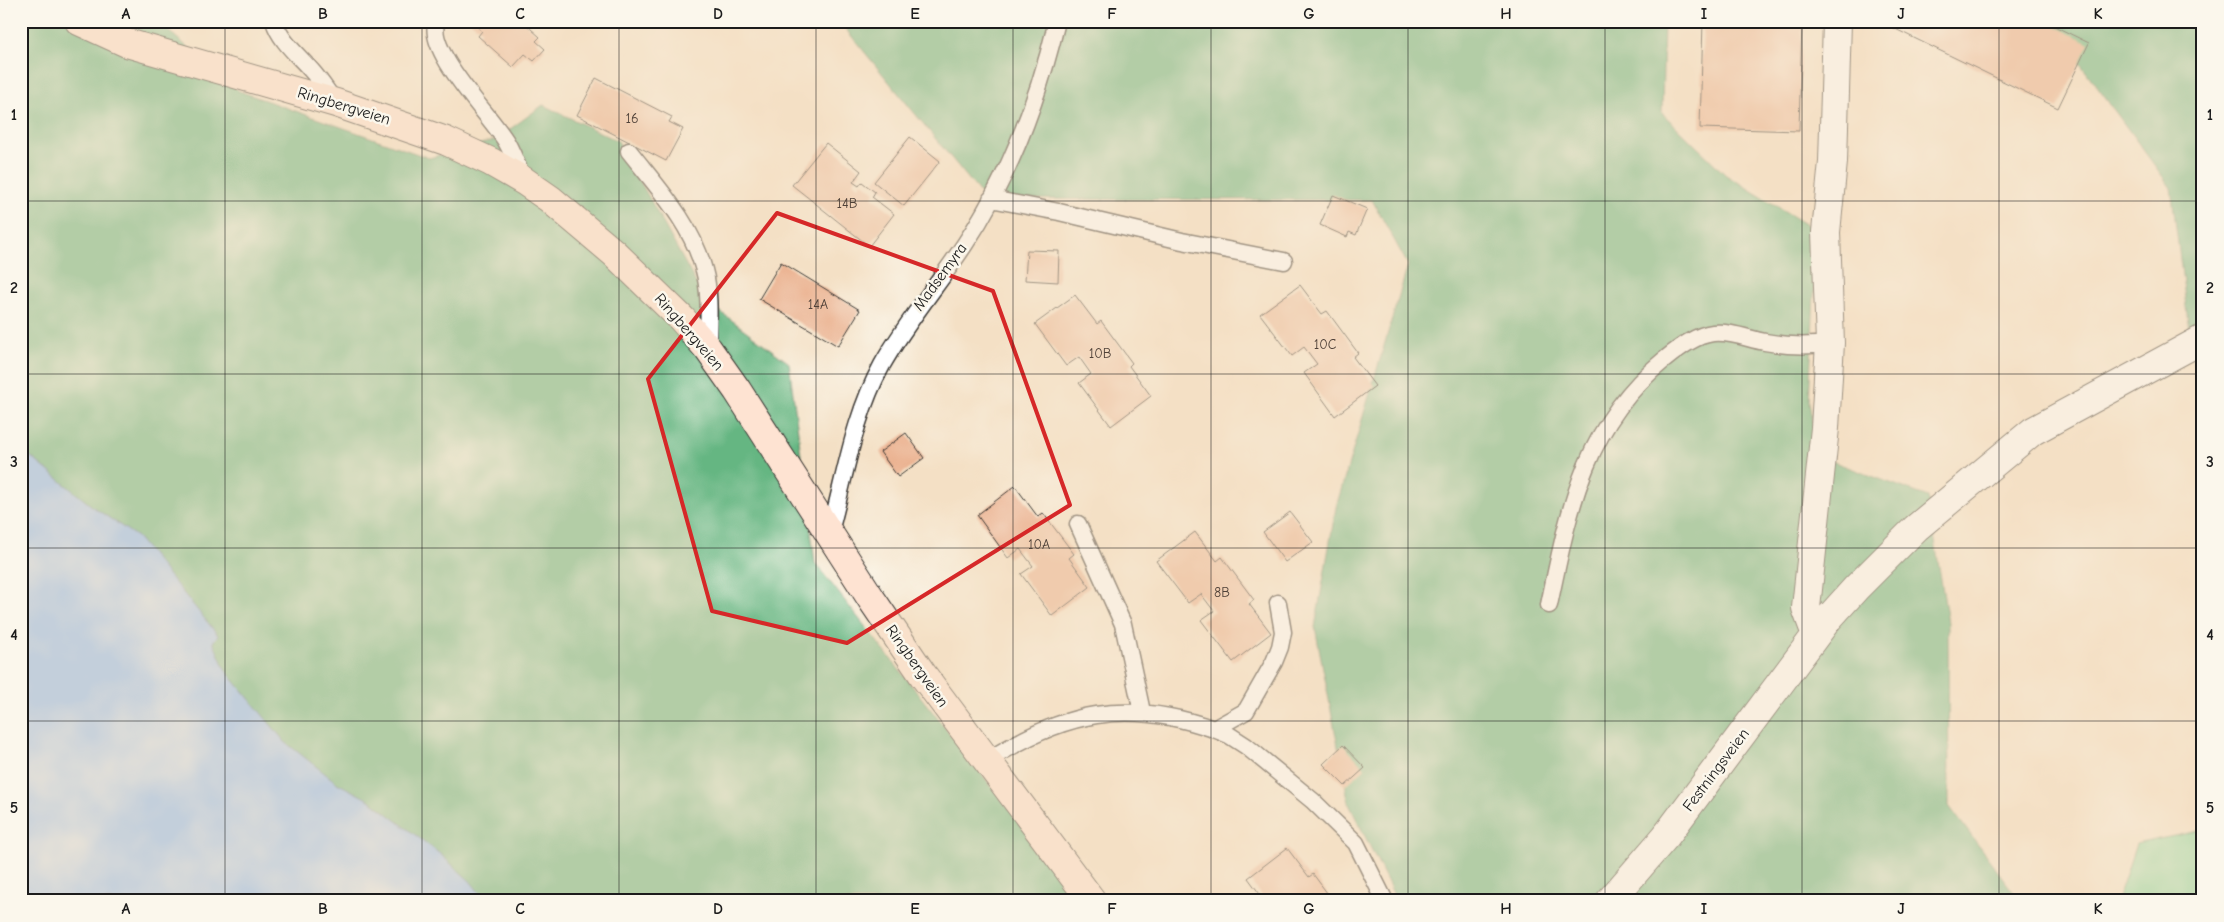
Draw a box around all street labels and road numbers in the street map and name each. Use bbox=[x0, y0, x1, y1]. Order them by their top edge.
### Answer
street label: Ringbergveien bbox=[295, 83, 393, 129]
street label: Madsemyra bbox=[909, 240, 971, 314]
street label: Ringbergveien bbox=[651, 290, 727, 374]
street label: Ringbergveien bbox=[882, 621, 952, 711]
street label: Festningsveien bbox=[1679, 725, 1753, 815]

